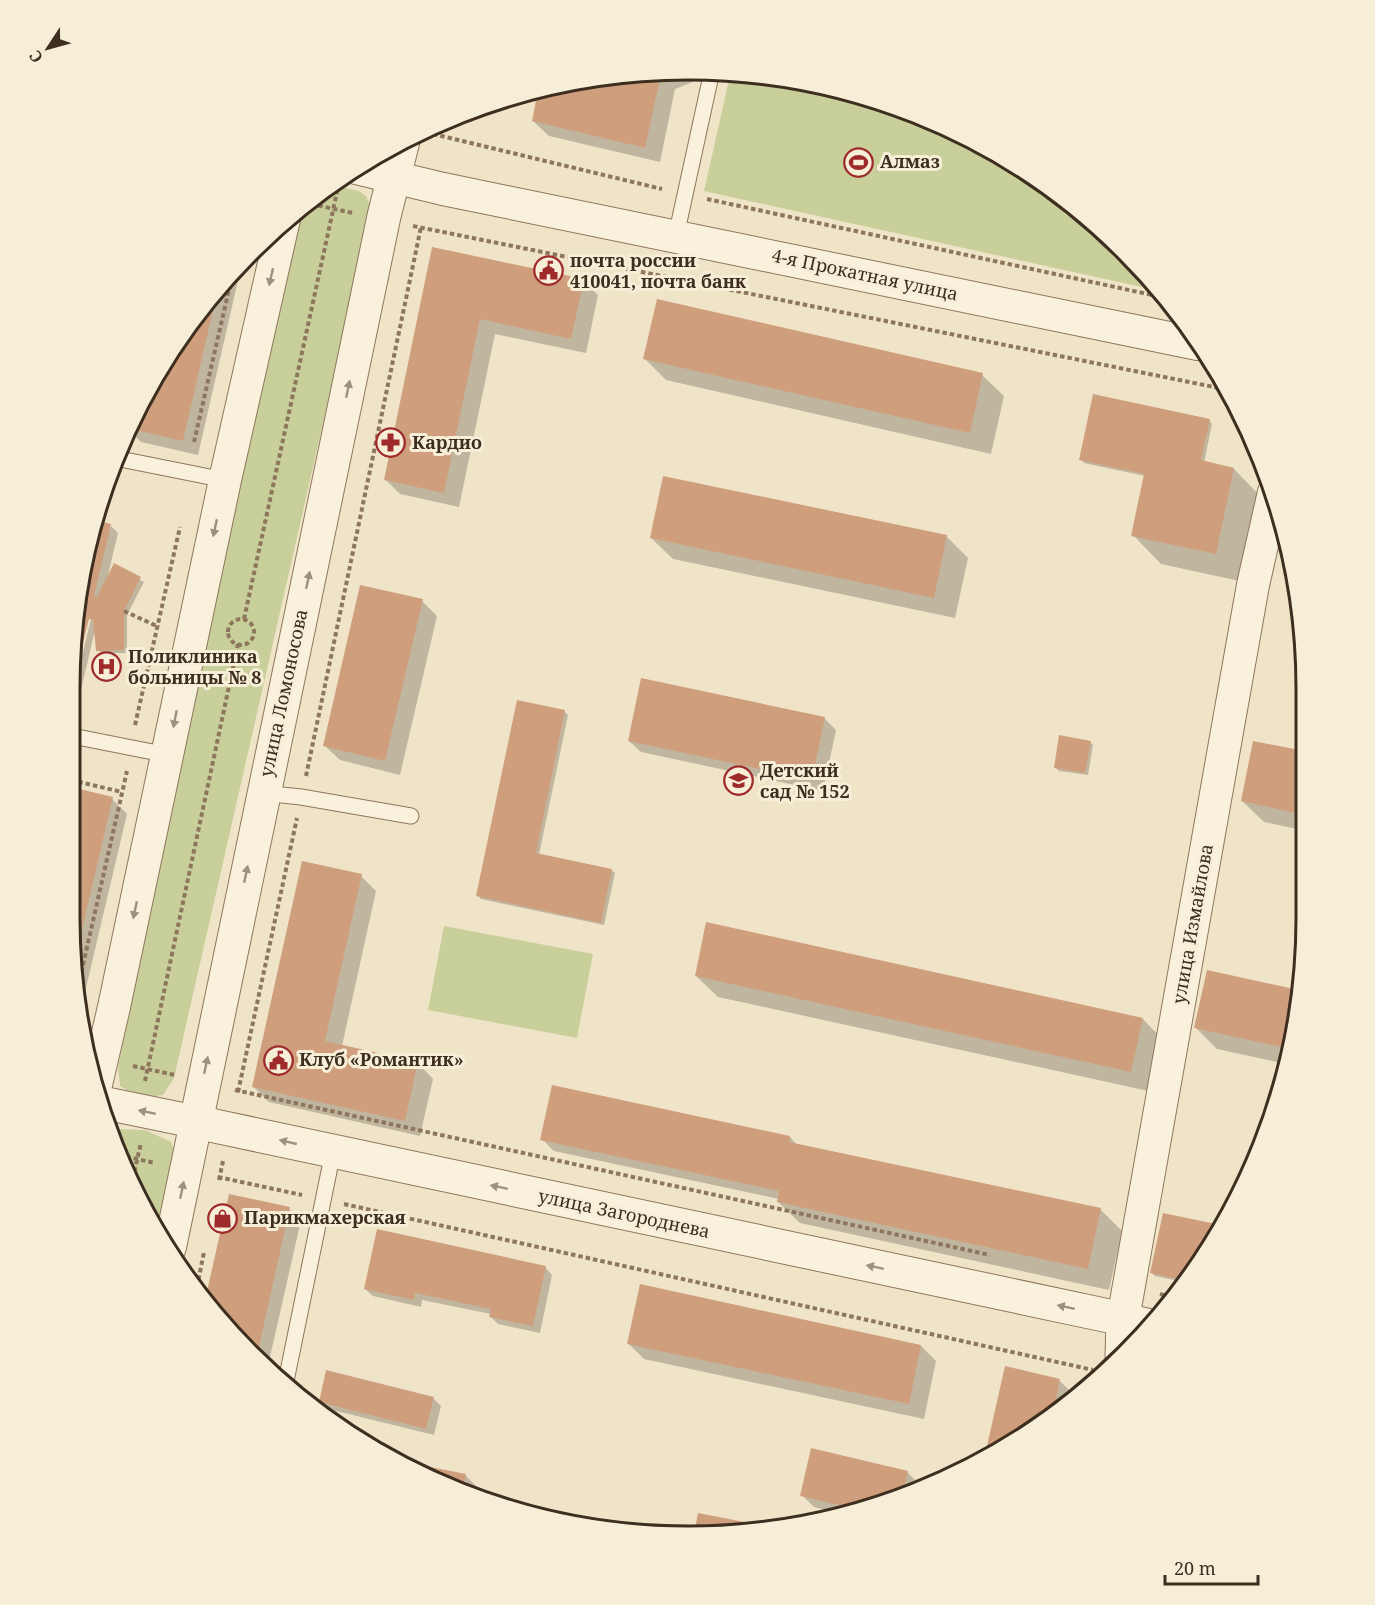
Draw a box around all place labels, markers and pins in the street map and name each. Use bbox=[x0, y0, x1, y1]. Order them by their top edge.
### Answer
sports icon: Алмаз bbox=[843, 146, 875, 178]
place label: Алмаз bbox=[880, 149, 940, 173]
place label: почта россии 410041, почта банк bbox=[570, 248, 747, 293]
public building icon: почта россии 410041, почта банк bbox=[533, 255, 565, 287]
pharmacy icon: Кардио bbox=[375, 427, 407, 459]
place label: Кардио bbox=[412, 430, 482, 454]
place label: Поликлиника больницы № 8 bbox=[128, 644, 262, 689]
hospital icon: Поликлиника больницы № 8 bbox=[91, 651, 123, 683]
place label: Детский сад № 152 bbox=[760, 758, 850, 803]
school or university icon: Детский сад № 152 bbox=[723, 765, 755, 797]
public building icon: Клуб «Романтик» bbox=[262, 1044, 294, 1076]
place label: Клуб «Романтик» bbox=[299, 1047, 464, 1071]
shop icon: Парикмахерская bbox=[207, 1202, 239, 1234]
place label: Парикмахерская bbox=[244, 1205, 406, 1229]

